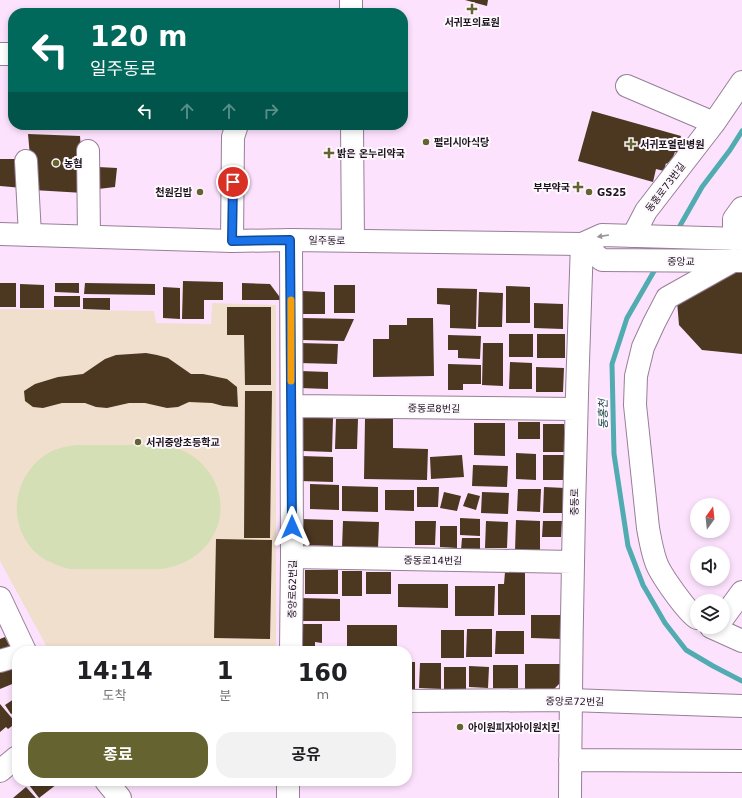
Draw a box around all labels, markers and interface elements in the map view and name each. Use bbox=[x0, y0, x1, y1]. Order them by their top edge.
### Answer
marker: 서귀포의료원 bbox=[466, 3, 478, 15]
place label: 서귀포의료원 bbox=[444, 17, 500, 28]
text: 120 m bbox=[90, 20, 187, 53]
icon: left bbox=[24, 24, 76, 76]
text: 일주동로 bbox=[90, 58, 156, 79]
icon: left bbox=[134, 100, 156, 122]
icon: ahead bbox=[176, 100, 198, 122]
icon: ahead bbox=[218, 100, 240, 122]
icon: right bbox=[260, 100, 282, 122]
marker: 펠리시아식당 bbox=[421, 137, 431, 147]
place label: 펠리시아식당 bbox=[434, 137, 489, 148]
marker: 서귀포열린병원 bbox=[625, 138, 637, 150]
place label: 서귀포열린병원 bbox=[640, 139, 704, 150]
marker: 밝은 온누리약국 bbox=[324, 148, 334, 158]
place label: 밝은 온누리약국 bbox=[337, 148, 405, 159]
marker: 농협 bbox=[51, 158, 61, 168]
place label: 농협 bbox=[64, 158, 82, 169]
street label: 동홍로73번길 bbox=[643, 161, 687, 214]
pin bbox=[216, 165, 250, 199]
icon: arrive bbox=[222, 171, 244, 193]
place label: 부부약국 bbox=[533, 182, 570, 193]
marker: 부부약국 bbox=[573, 182, 583, 192]
place label: 천원김밥 bbox=[155, 186, 193, 198]
marker: 천원김밥 bbox=[195, 187, 205, 197]
marker: GS25 bbox=[584, 187, 594, 197]
place label: GS25 bbox=[597, 187, 626, 198]
one-way arrow bbox=[597, 233, 609, 239]
street label: 일주동로 bbox=[308, 235, 345, 246]
street label: 중앙교 bbox=[667, 256, 695, 267]
water label: 동홍천 bbox=[597, 397, 610, 429]
street label: 중동로8번길 bbox=[408, 403, 460, 414]
place label: 서귀중앙초등학교 bbox=[146, 436, 220, 448]
marker: 서귀중앙초등학교 bbox=[133, 437, 143, 447]
street label: 중동로 bbox=[569, 488, 580, 516]
north arrow bbox=[690, 498, 730, 538]
map controls bbox=[690, 498, 730, 634]
position arrow bbox=[271, 506, 313, 548]
button: sound bbox=[690, 546, 730, 586]
street label: 중동로14번길 bbox=[404, 554, 462, 567]
street label: 중앙로62번길 bbox=[286, 560, 299, 618]
button: layers bbox=[690, 594, 730, 634]
text: 14:14 bbox=[76, 657, 153, 685]
text: 1 bbox=[217, 657, 233, 685]
text: 160 bbox=[298, 659, 348, 687]
text: m bbox=[316, 687, 329, 702]
text: 도착 bbox=[102, 688, 126, 703]
text: 분 bbox=[219, 688, 231, 703]
street label: 중앙로72번길 bbox=[546, 695, 604, 708]
marker: 아이원피자아이원치킨 bbox=[455, 722, 465, 732]
place label: 아이원피자아이원치킨 bbox=[468, 722, 560, 733]
button: 종료 bbox=[28, 732, 208, 778]
button: 공유 bbox=[216, 732, 396, 778]

